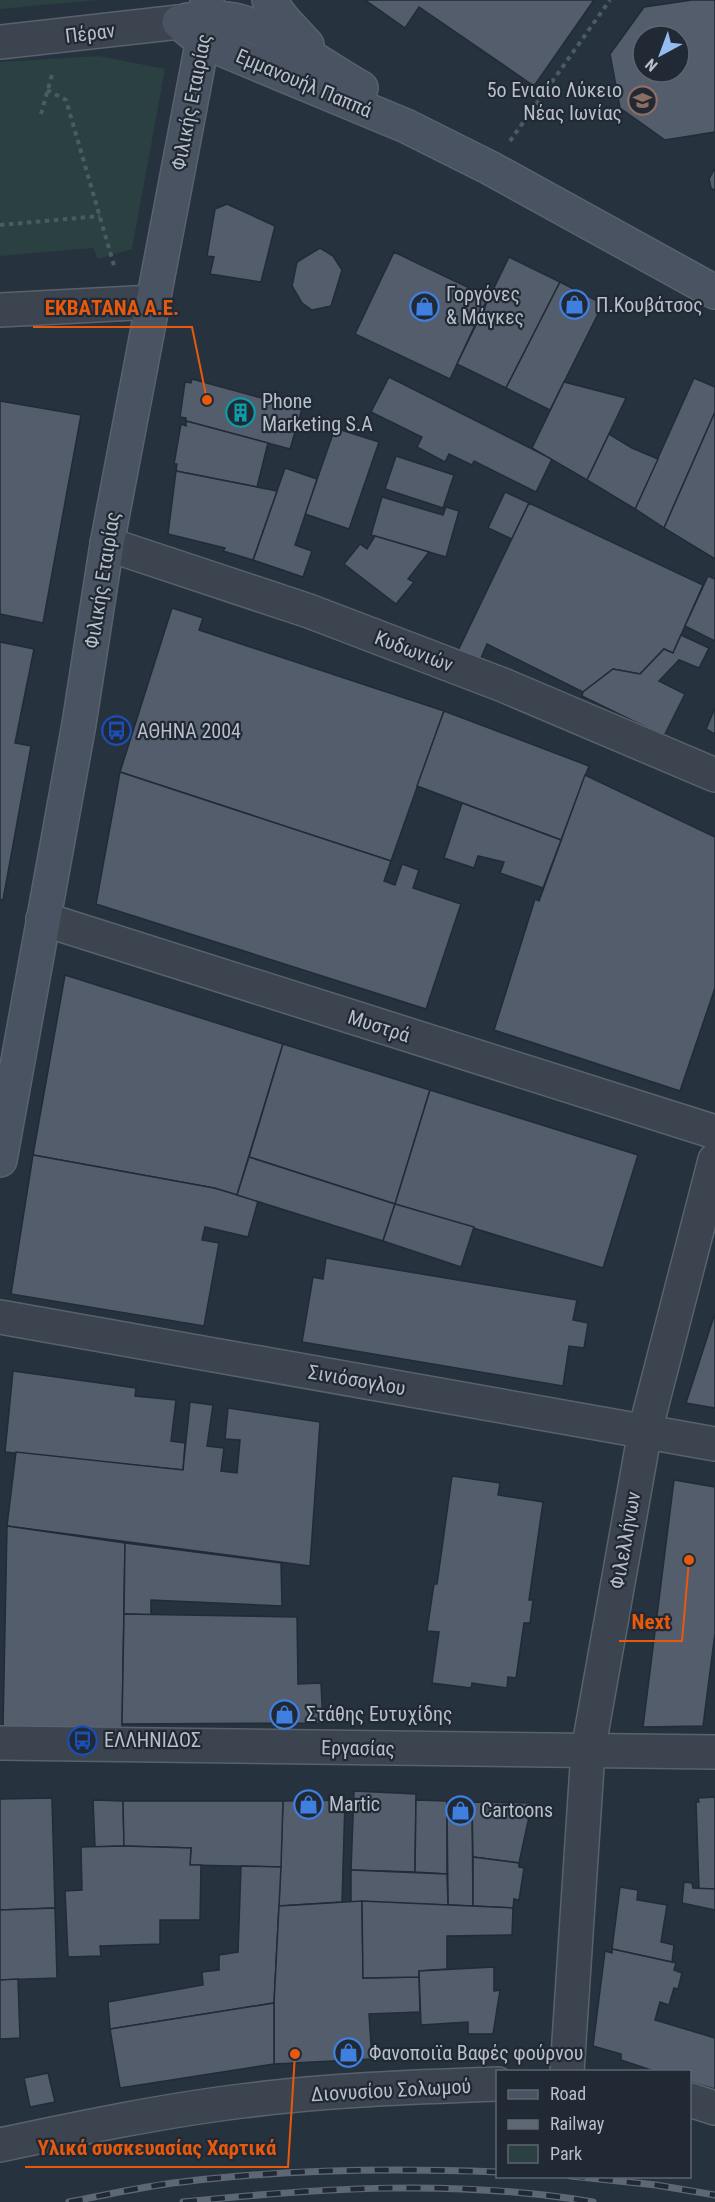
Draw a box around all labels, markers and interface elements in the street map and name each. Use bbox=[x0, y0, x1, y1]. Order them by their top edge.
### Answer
street label: Πέραν bbox=[64, 18, 117, 48]
north arrow bbox=[631, 24, 691, 84]
street label: Φιλικής Εταιρίας bbox=[166, 32, 216, 172]
street label: Εμμανουήλ Παππά bbox=[232, 44, 376, 122]
text: N bbox=[642, 55, 661, 75]
place label: 5ο Ενιαίο Λύκειο Νέας Ιωνίας bbox=[487, 78, 622, 125]
school or university icon: 5ο Ενιαίο Λύκειο Νέας Ιωνίας bbox=[627, 85, 659, 117]
place label: Γοργόνες & Μάγκες bbox=[446, 282, 524, 329]
callout: ΕΚΒΑΤΑΝΑ Α.Ε. bbox=[33, 288, 192, 327]
shop icon: Π.Κουβάτσος bbox=[559, 289, 591, 321]
shop icon: Γοργόνες & Μάγκες bbox=[409, 290, 441, 322]
place label: Π.Κουβάτσος bbox=[596, 293, 703, 317]
text: ΕΚΒΑΤΑΝΑ Α.Ε. bbox=[45, 296, 179, 320]
place label: Phone Marketing S.A bbox=[262, 389, 373, 436]
building icon: Phone Marketing S.A bbox=[225, 397, 257, 429]
street label: Φιλικής Εταιρίας bbox=[79, 510, 125, 650]
street label: Κυδωνιών bbox=[372, 625, 457, 677]
bus stop icon: ΑΘΗΝΑ 2004 bbox=[100, 715, 132, 747]
place label: ΑΘΗΝΑ 2004 bbox=[137, 719, 241, 743]
street label: Μυστρά bbox=[345, 1005, 413, 1047]
street label: Σινιόσογλου bbox=[306, 1360, 408, 1400]
street label: Φιλελλήνων bbox=[605, 1489, 645, 1591]
callout: Next bbox=[619, 1602, 682, 1641]
text: Next bbox=[632, 1610, 670, 1634]
shop icon: Στάθης Ευτυχίδης bbox=[269, 1698, 301, 1730]
place label: Στάθης Ευτυχίδης bbox=[306, 1702, 452, 1726]
bus stop icon: ΕΛΛΗΝΙΔΟΣ bbox=[67, 1724, 99, 1756]
place label: ΕΛΛΗΝΙΔΟΣ bbox=[104, 1728, 201, 1752]
street label: Εργασίας bbox=[321, 1735, 395, 1761]
shop icon: Martic bbox=[292, 1788, 324, 1820]
place label: Martic bbox=[329, 1792, 380, 1816]
shop icon: Cartoons bbox=[444, 1794, 476, 1826]
place label: Cartoons bbox=[481, 1798, 553, 1822]
shop icon: Φανοποιϊα Βαφές φούρνου bbox=[332, 2037, 364, 2069]
place label: Φανοποιϊα Βαφές φούρνου bbox=[369, 2041, 583, 2065]
legend bbox=[496, 2070, 691, 2178]
street label: Διονυσίου Σολωμού bbox=[310, 2074, 472, 2106]
text: Road bbox=[550, 2083, 586, 2104]
text: Railway bbox=[550, 2113, 605, 2134]
callout: Υλικά συσκευασίας Χαρτικά bbox=[25, 2128, 288, 2167]
text: Υλικά συσκευασίας Χαρτικά bbox=[38, 2136, 277, 2160]
text: Park bbox=[550, 2143, 582, 2164]

